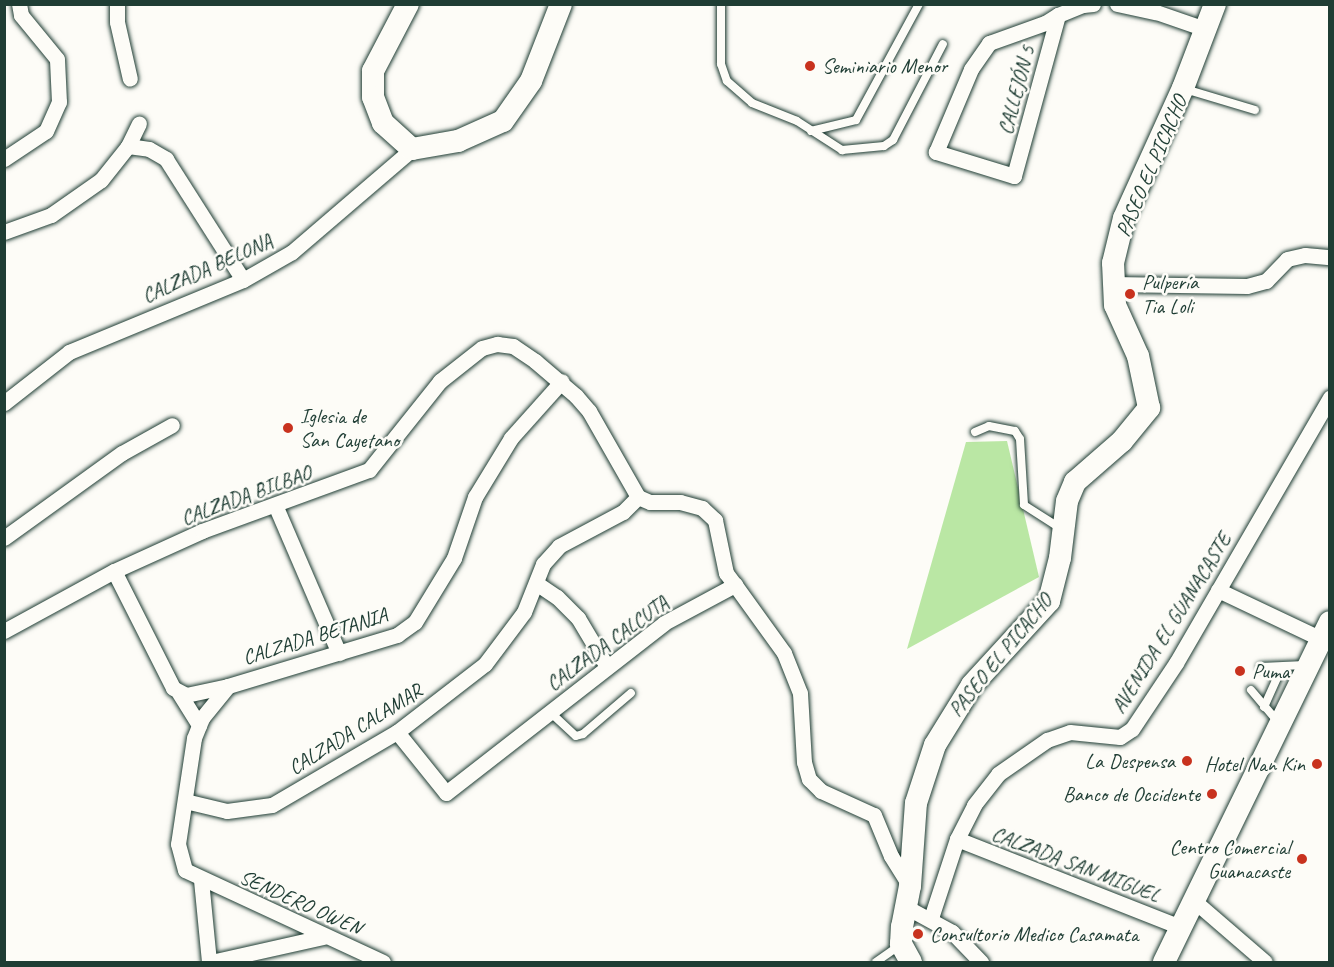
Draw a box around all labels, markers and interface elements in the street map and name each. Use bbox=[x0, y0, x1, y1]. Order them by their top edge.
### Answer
street label: CALLEJÓN 5 bbox=[992, 43, 1040, 137]
place label: Seminiario Menor bbox=[822, 53, 947, 79]
marker: Seminiario Menor bbox=[803, 59, 817, 73]
street label: PASEO EL PICACHO bbox=[1110, 91, 1192, 241]
street label: CALZADA BELONA bbox=[138, 228, 276, 308]
place label: Pulpería Tia Loli bbox=[1142, 269, 1198, 319]
marker: Pulpería Tia Loli bbox=[1123, 287, 1137, 301]
place label: Iglesia de San Cayetano bbox=[300, 403, 399, 453]
marker: Iglesia de San Cayetano bbox=[281, 421, 295, 435]
street label: CALZADA BILBAO bbox=[178, 460, 314, 530]
street label: AVENIDA EL GUANACASTE bbox=[1105, 529, 1237, 717]
street label: PASEO EL PICACHO bbox=[943, 588, 1057, 722]
street label: CALZADA CALCUTA bbox=[541, 590, 673, 696]
street label: CALZADA BETANIA bbox=[240, 602, 390, 670]
place label: Puma bbox=[1252, 658, 1289, 684]
marker: Puma bbox=[1233, 664, 1247, 678]
street label: CALZADA CALAMAR bbox=[284, 678, 426, 780]
place label: La Despensa bbox=[1085, 748, 1175, 774]
place label: Hotel Nan Kin bbox=[1203, 751, 1305, 777]
marker: La Despensa bbox=[1180, 754, 1194, 768]
marker: Hotel Nan Kin bbox=[1310, 757, 1324, 771]
place label: Banco de Occidente bbox=[1063, 781, 1200, 807]
marker: Banco de Occidente bbox=[1205, 787, 1219, 801]
street label: CALZADA SAN MIGUEL bbox=[988, 820, 1164, 908]
place label: Centro Comercial Guanacaste bbox=[1169, 834, 1290, 884]
marker: Centro Comercial Guanacaste bbox=[1295, 852, 1309, 866]
street label: SENDERO OWEN bbox=[236, 864, 366, 940]
place label: Consultorio Medico Casamata bbox=[930, 921, 1140, 947]
marker: Consultorio Medico Casamata bbox=[911, 927, 925, 941]

